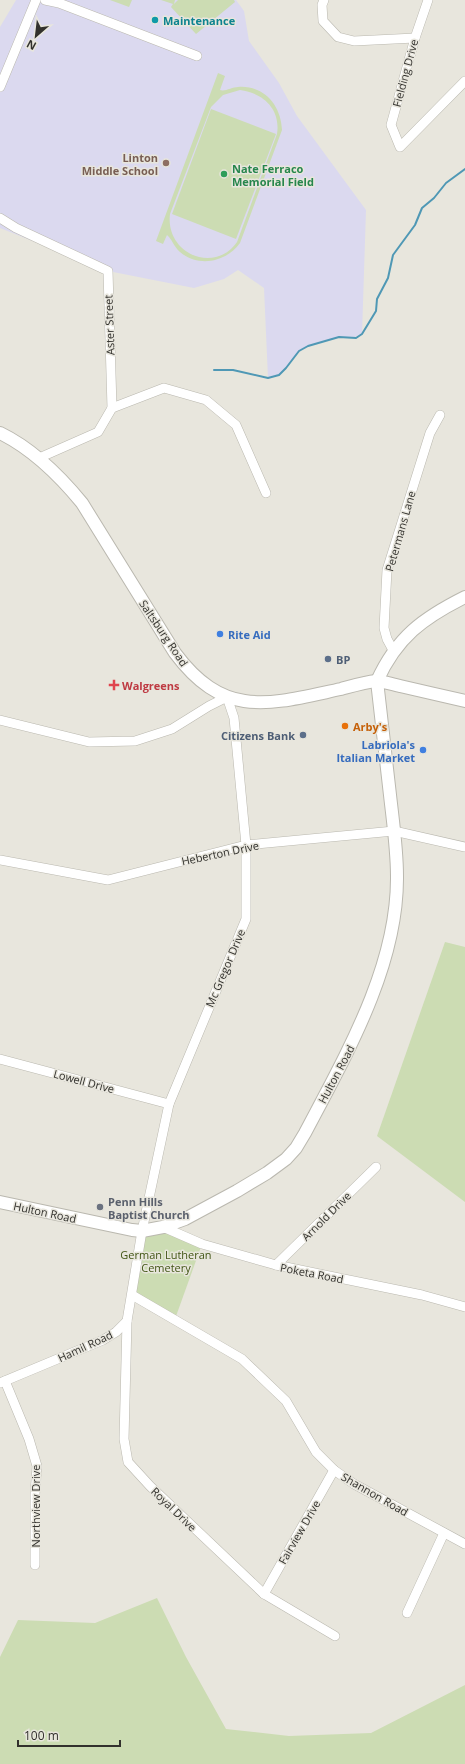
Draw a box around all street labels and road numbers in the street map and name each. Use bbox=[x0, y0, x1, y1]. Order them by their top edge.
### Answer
street label: Fielding Drive bbox=[389, 38, 421, 108]
street label: Aster Street bbox=[100, 294, 118, 355]
street label: Petermans Lane bbox=[381, 489, 419, 573]
street label: Saltsburg Road bbox=[136, 597, 192, 669]
street label: Heberton Drive bbox=[180, 837, 260, 869]
street label: Mc Gregor Drive bbox=[202, 927, 248, 1009]
street label: Hulton Road bbox=[314, 1042, 358, 1106]
street label: Lowell Drive bbox=[52, 1066, 116, 1096]
street label: Arnold Drive bbox=[298, 1188, 354, 1244]
street label: Hulton Road bbox=[12, 1198, 78, 1226]
street label: Poketa Road bbox=[279, 1259, 345, 1287]
street label: Hamil Road bbox=[55, 1327, 115, 1365]
street label: Northview Drive bbox=[28, 1465, 43, 1547]
street label: Shannon Road bbox=[339, 1469, 411, 1519]
street label: Royal Drive bbox=[148, 1484, 200, 1534]
street label: Fairview Drive bbox=[275, 1497, 323, 1567]

